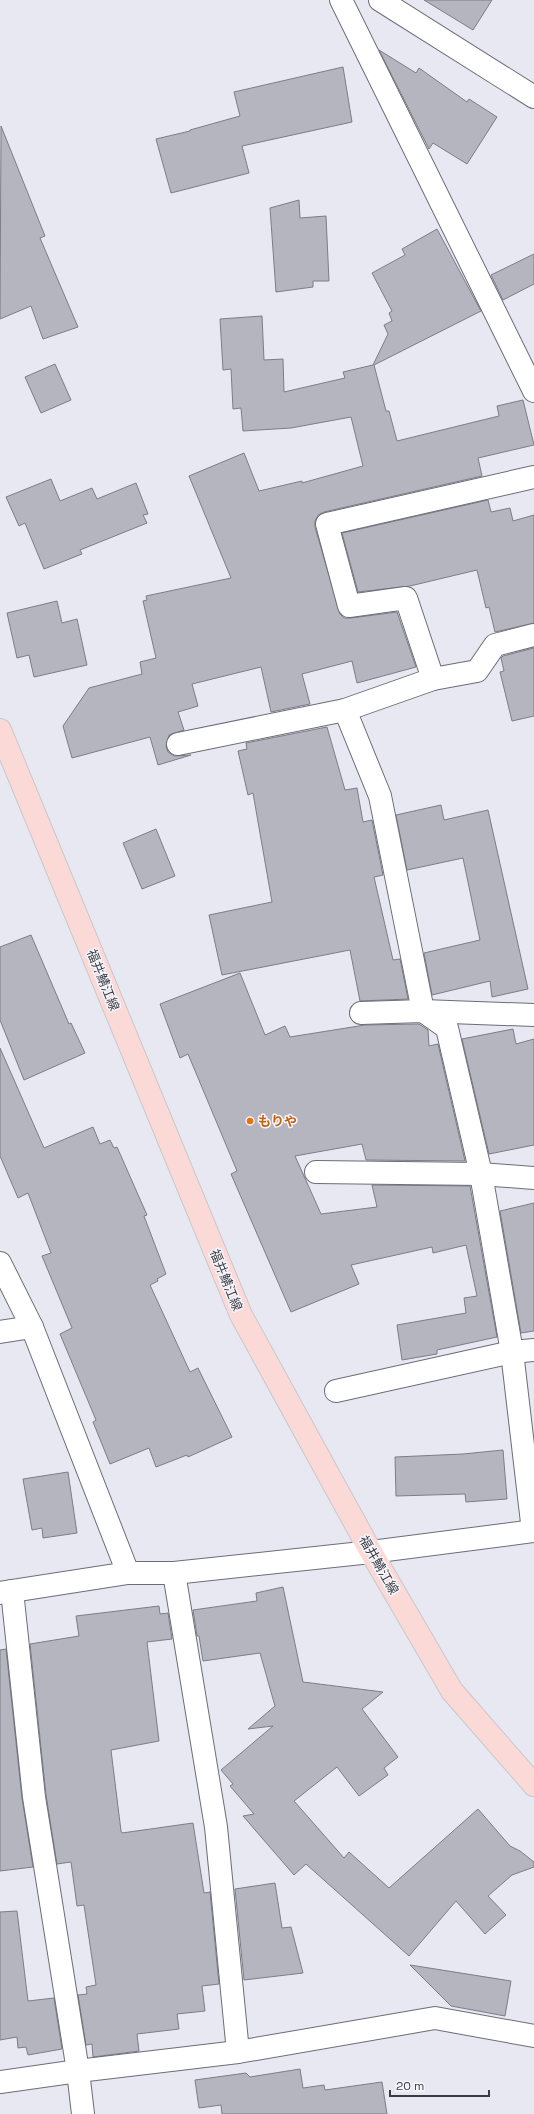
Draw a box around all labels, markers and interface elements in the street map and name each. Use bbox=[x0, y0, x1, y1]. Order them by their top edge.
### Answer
street label: 福井鯖江線 bbox=[83, 947, 123, 1013]
place label: もりや bbox=[258, 1113, 297, 1130]
marker: もりや bbox=[245, 1116, 255, 1126]
street label: 福井鯖江線 bbox=[206, 1247, 246, 1313]
street label: 福井鯖江線 bbox=[355, 1533, 403, 1597]
scale bar bbox=[390, 2072, 489, 2098]
text: 20 m bbox=[396, 2078, 424, 2094]

